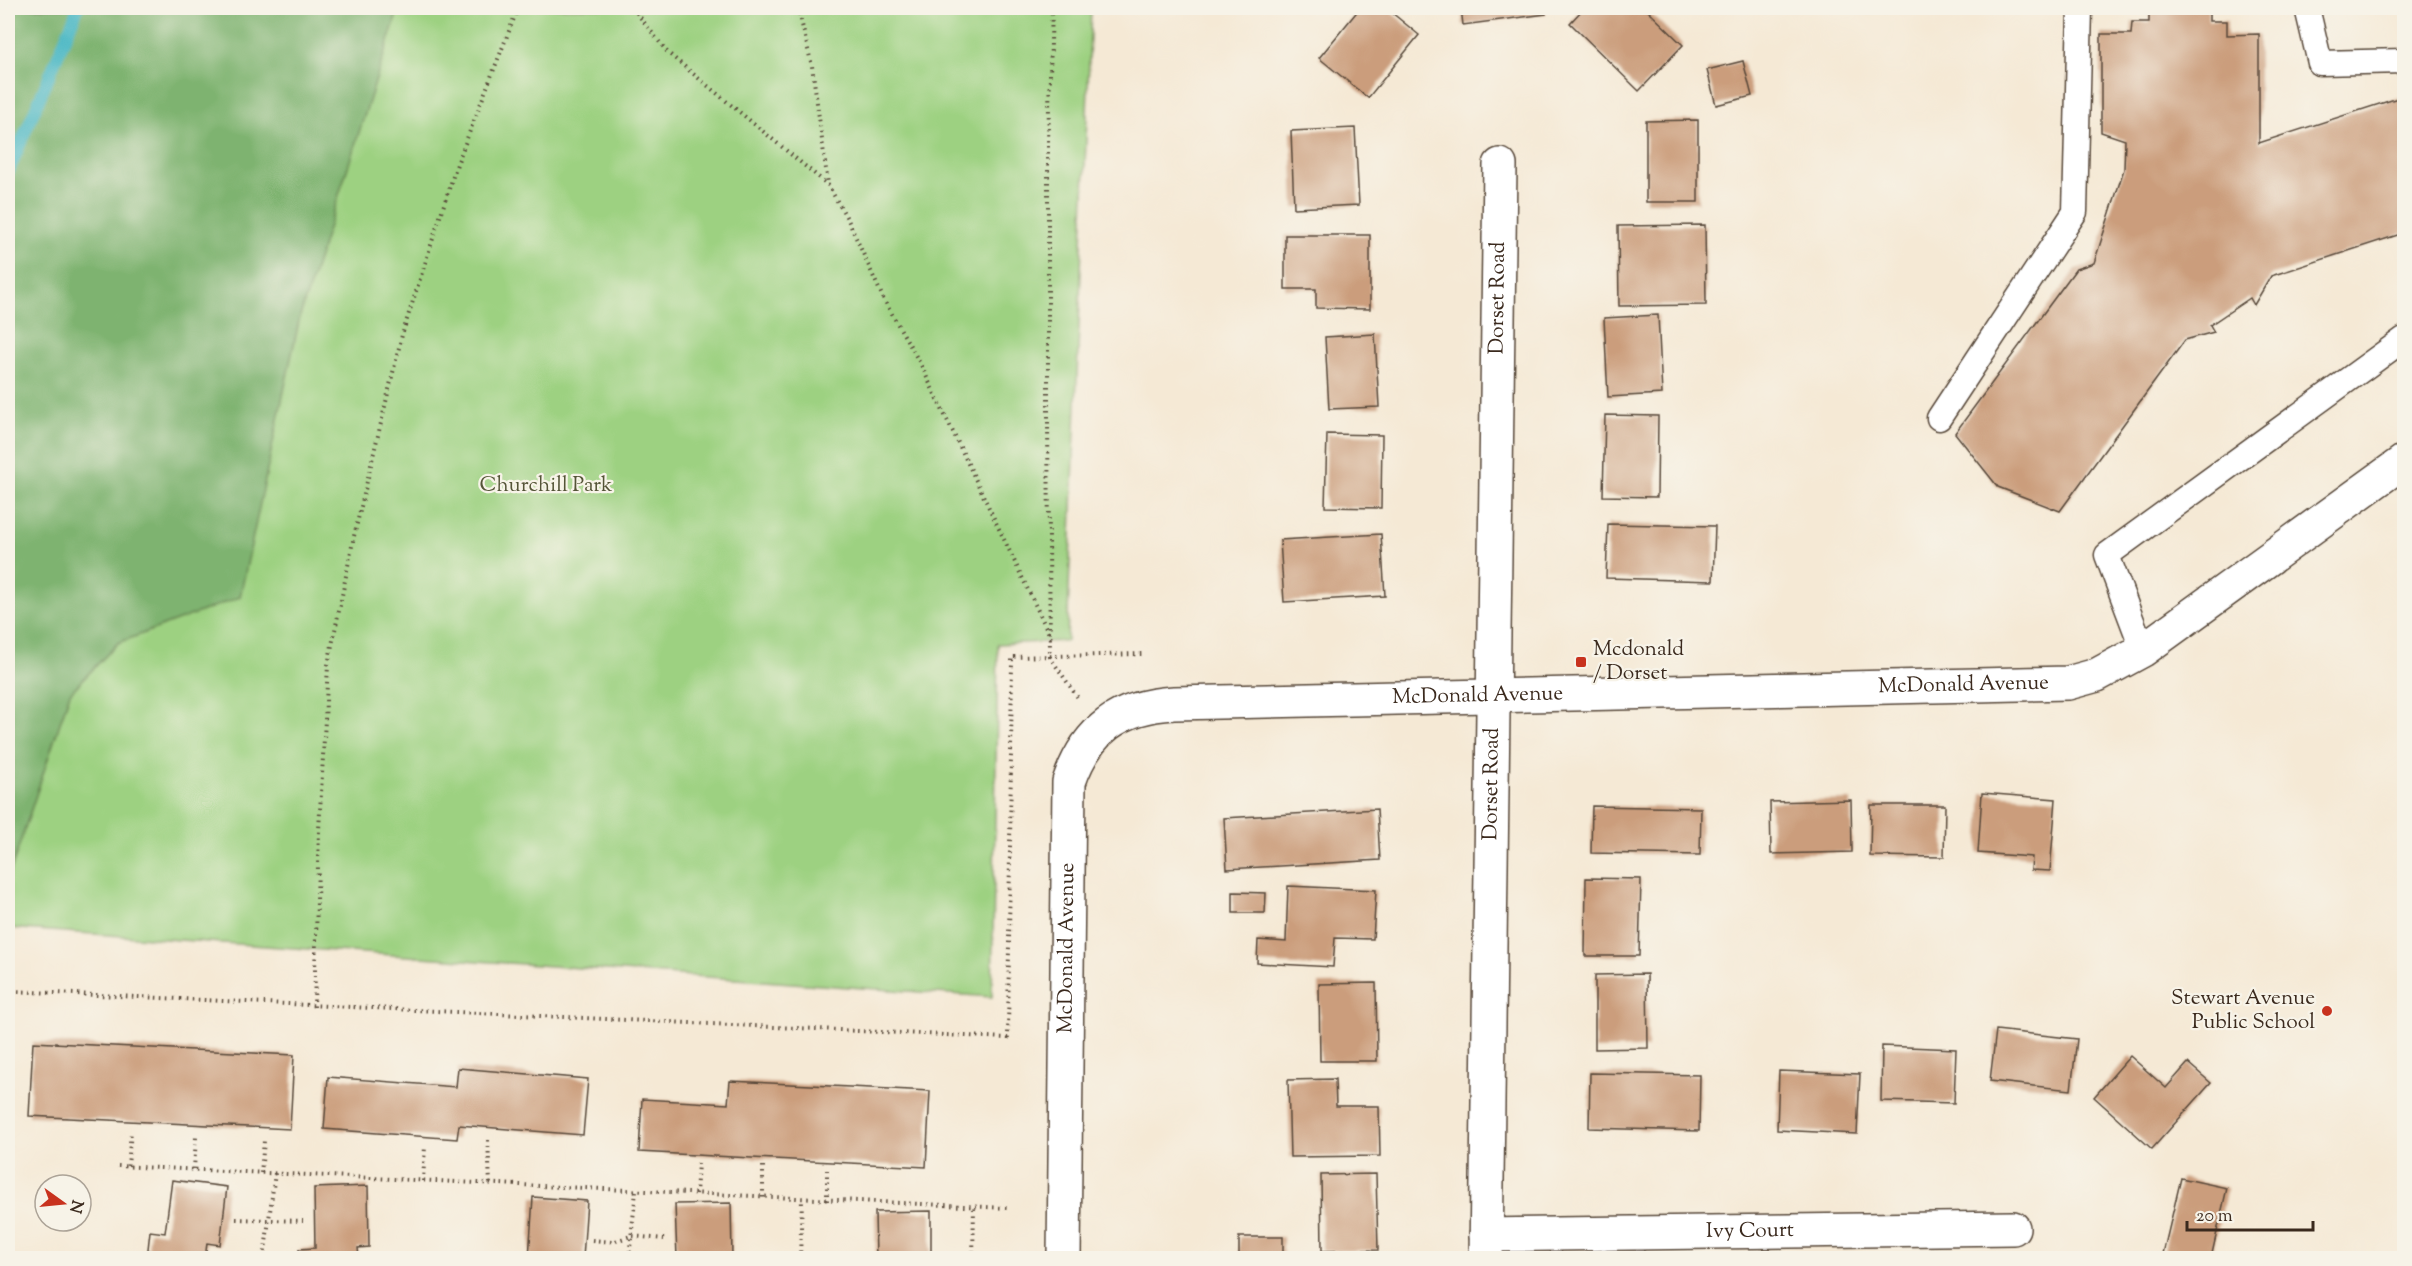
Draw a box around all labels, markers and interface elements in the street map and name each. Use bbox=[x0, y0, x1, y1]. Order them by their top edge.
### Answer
street label: Dorset Road bbox=[1483, 241, 1514, 355]
park label: Churchill Park bbox=[479, 471, 613, 501]
place label: Mcdonald / Dorset bbox=[1593, 635, 1684, 689]
marker: Mcdonald / Dorset bbox=[1574, 655, 1588, 669]
street label: McDonald Avenue bbox=[1878, 668, 2049, 702]
street label: McDonald Avenue bbox=[1392, 679, 1563, 713]
street label: Dorset Road bbox=[1476, 727, 1508, 841]
street label: McDonald Avenue bbox=[1051, 862, 1083, 1034]
place label: Stewart Avenue Public School bbox=[2171, 984, 2315, 1038]
marker: Stewart Avenue Public School bbox=[2320, 1004, 2334, 1018]
north arrow bbox=[33, 1173, 93, 1233]
scale bar bbox=[2187, 1194, 2313, 1232]
text: N bbox=[62, 1197, 88, 1216]
text: 20 m bbox=[2196, 1204, 2233, 1230]
street label: Ivy Court bbox=[1706, 1216, 1794, 1247]

